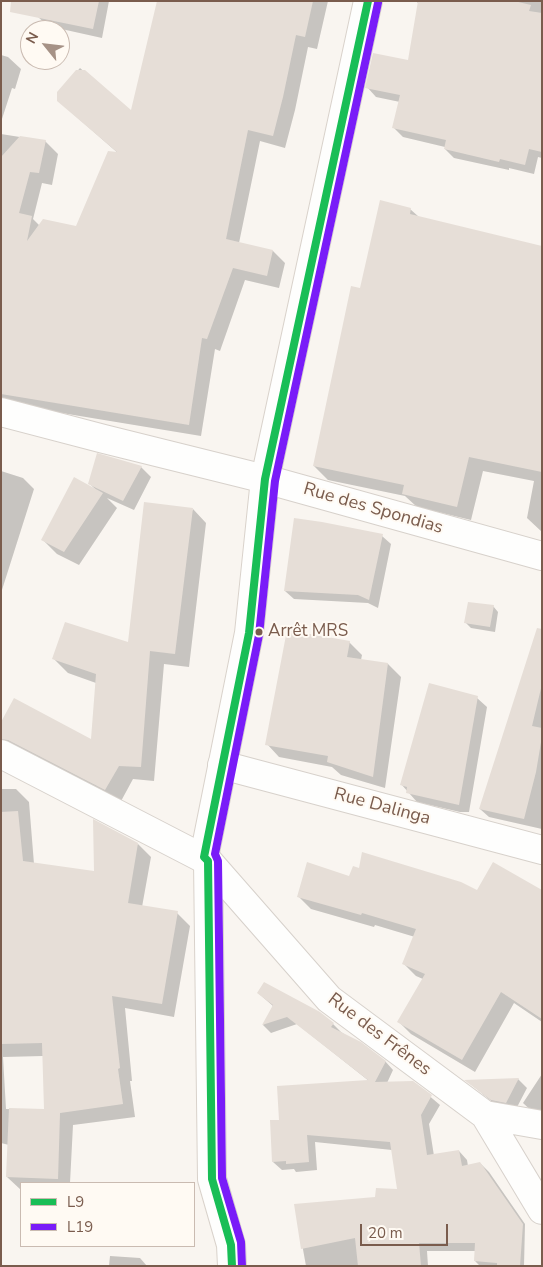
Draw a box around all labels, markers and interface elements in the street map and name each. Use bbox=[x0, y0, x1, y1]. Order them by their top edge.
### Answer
north arrow bbox=[20, 20, 70, 70]
text: N bbox=[21, 29, 43, 47]
street label: Rue des Spondias bbox=[301, 479, 445, 539]
place label: Arrêt MRS bbox=[268, 622, 348, 642]
marker: Arrêt MRS bbox=[254, 627, 264, 637]
street label: Rue Dalinga bbox=[331, 784, 433, 830]
street label: Rue des Frênes bbox=[323, 989, 435, 1081]
legend bbox=[20, 1182, 195, 1247]
text: L9 bbox=[67, 1192, 84, 1212]
scale bar bbox=[363, 1214, 450, 1246]
text: L19 bbox=[67, 1217, 93, 1237]
text: 20 m bbox=[368, 1223, 403, 1243]

